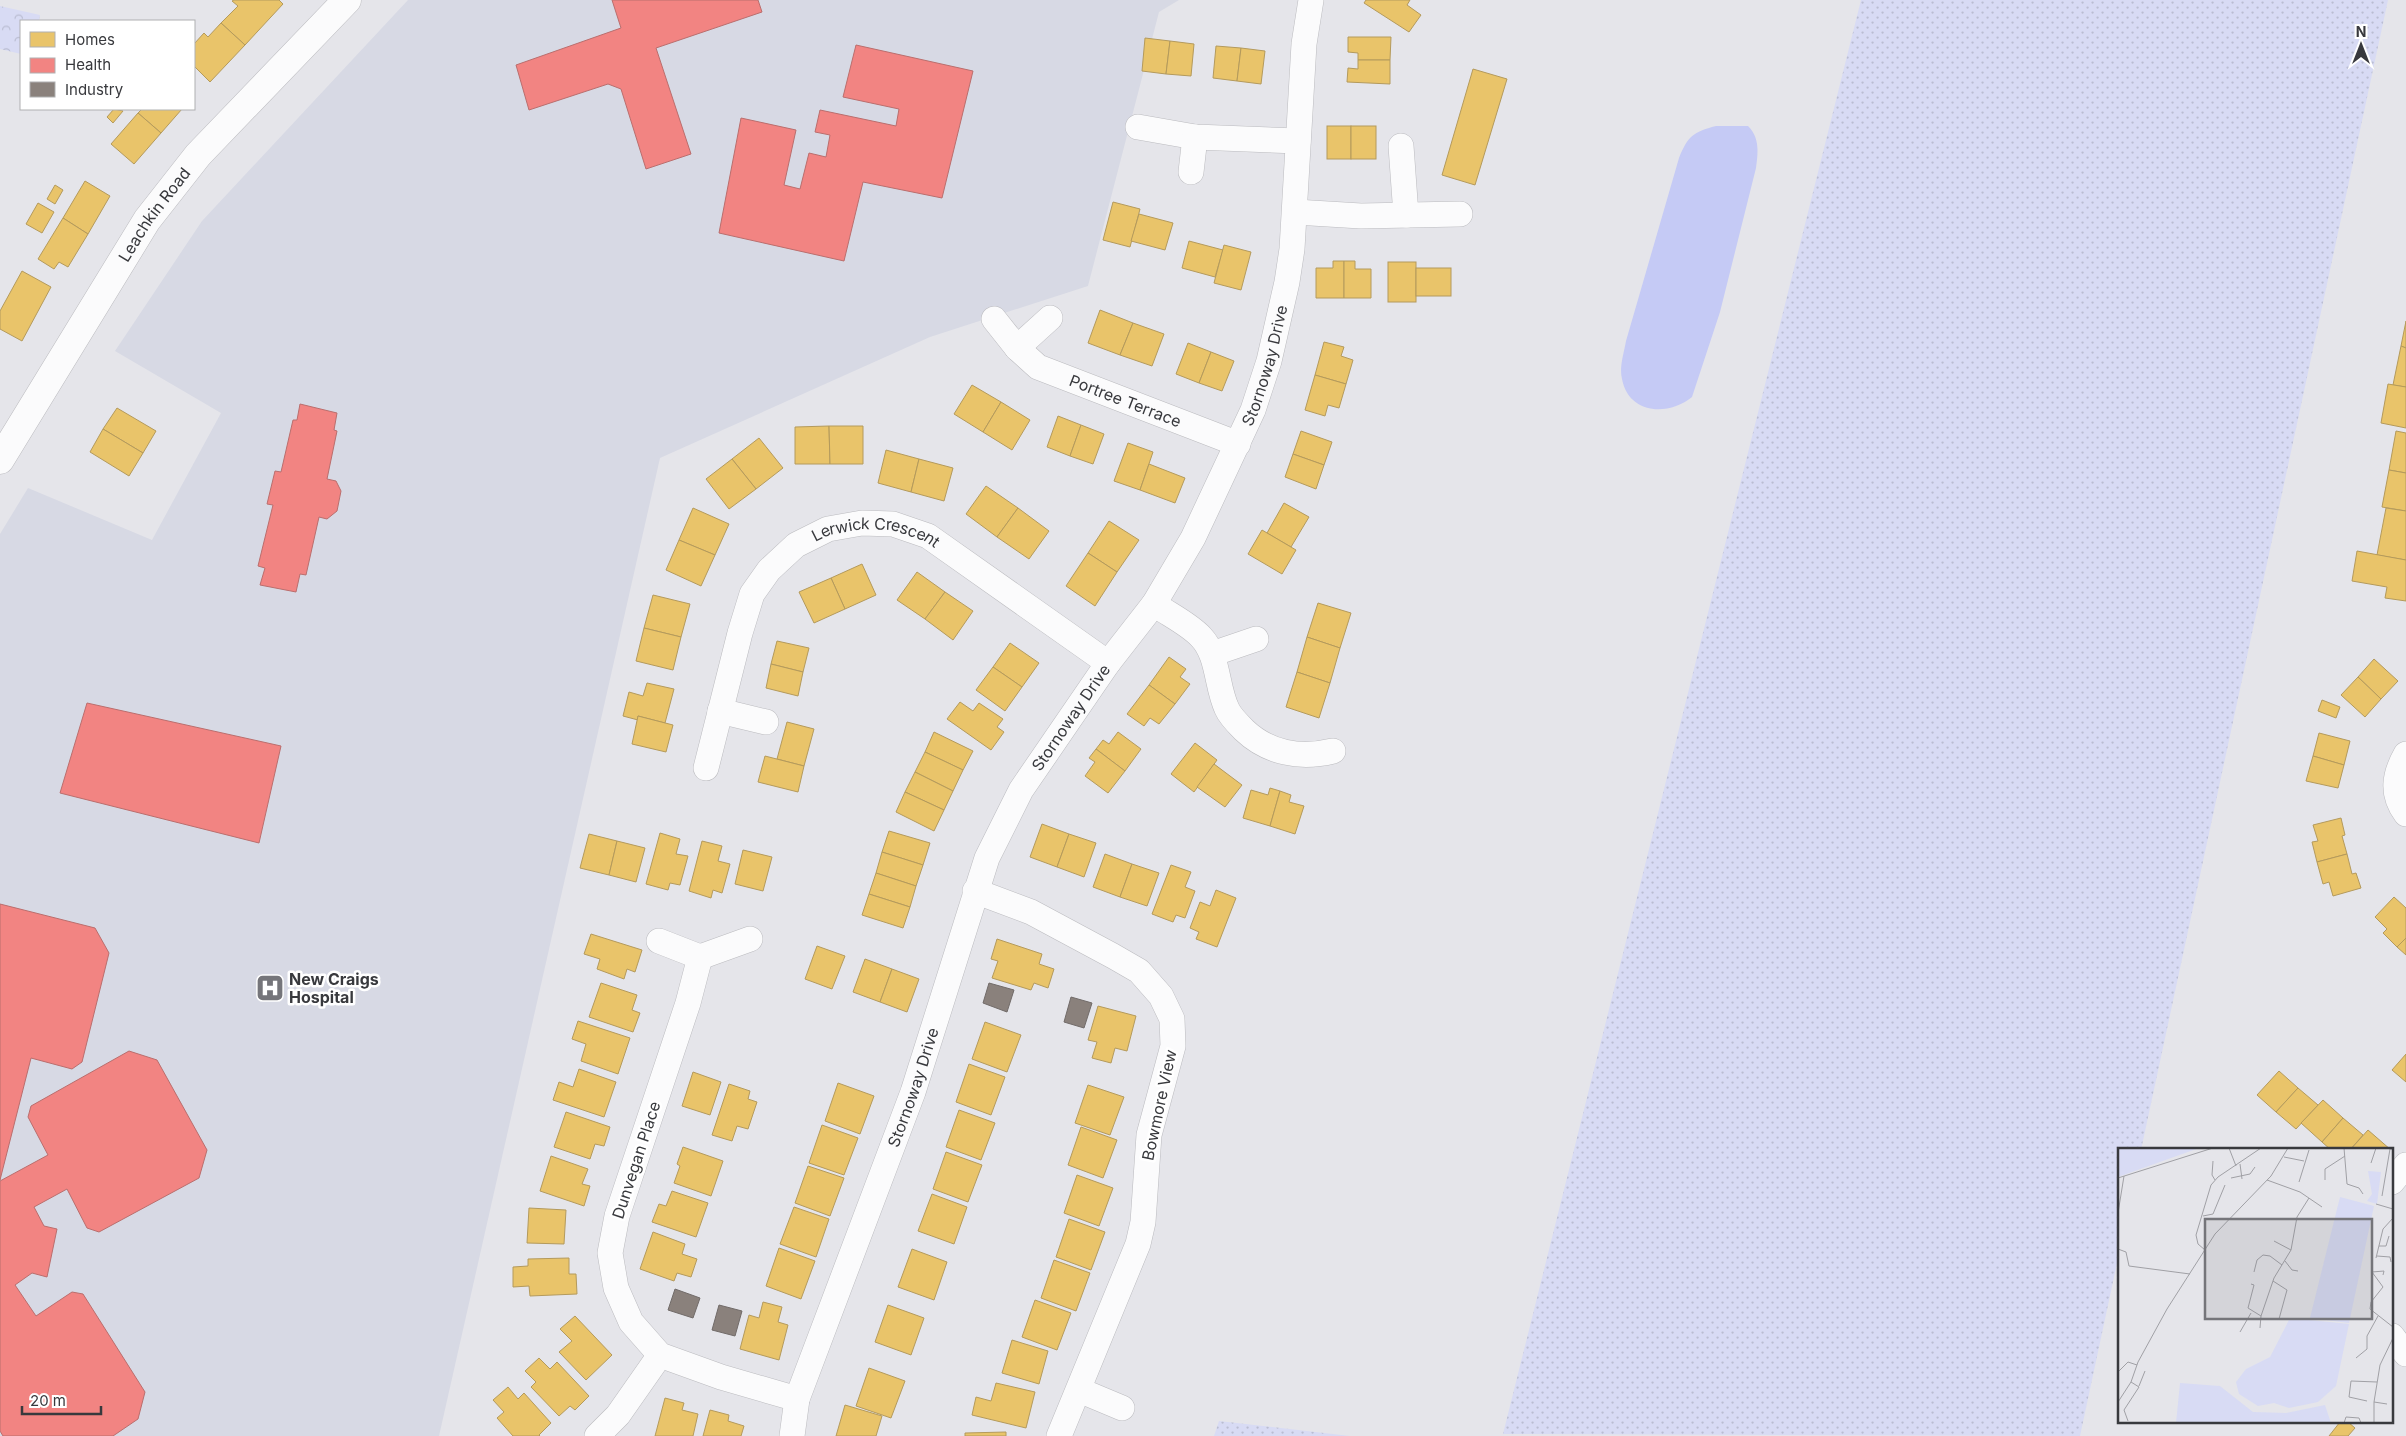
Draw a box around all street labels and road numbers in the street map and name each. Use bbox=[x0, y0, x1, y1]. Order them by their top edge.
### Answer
street label: Leachkin Road bbox=[114, 163, 195, 265]
street label: Stornoway Drive bbox=[1237, 303, 1291, 429]
street label: Portree Terrace bbox=[1067, 370, 1184, 431]
street label: Lerwick Crescent bbox=[808, 513, 944, 551]
street label: Stornoway Drive bbox=[1027, 660, 1114, 775]
street label: Stornoway Drive bbox=[883, 1025, 943, 1150]
street label: Bowmore View bbox=[1137, 1048, 1181, 1162]
street label: Dunvegan Place bbox=[608, 1099, 664, 1221]

